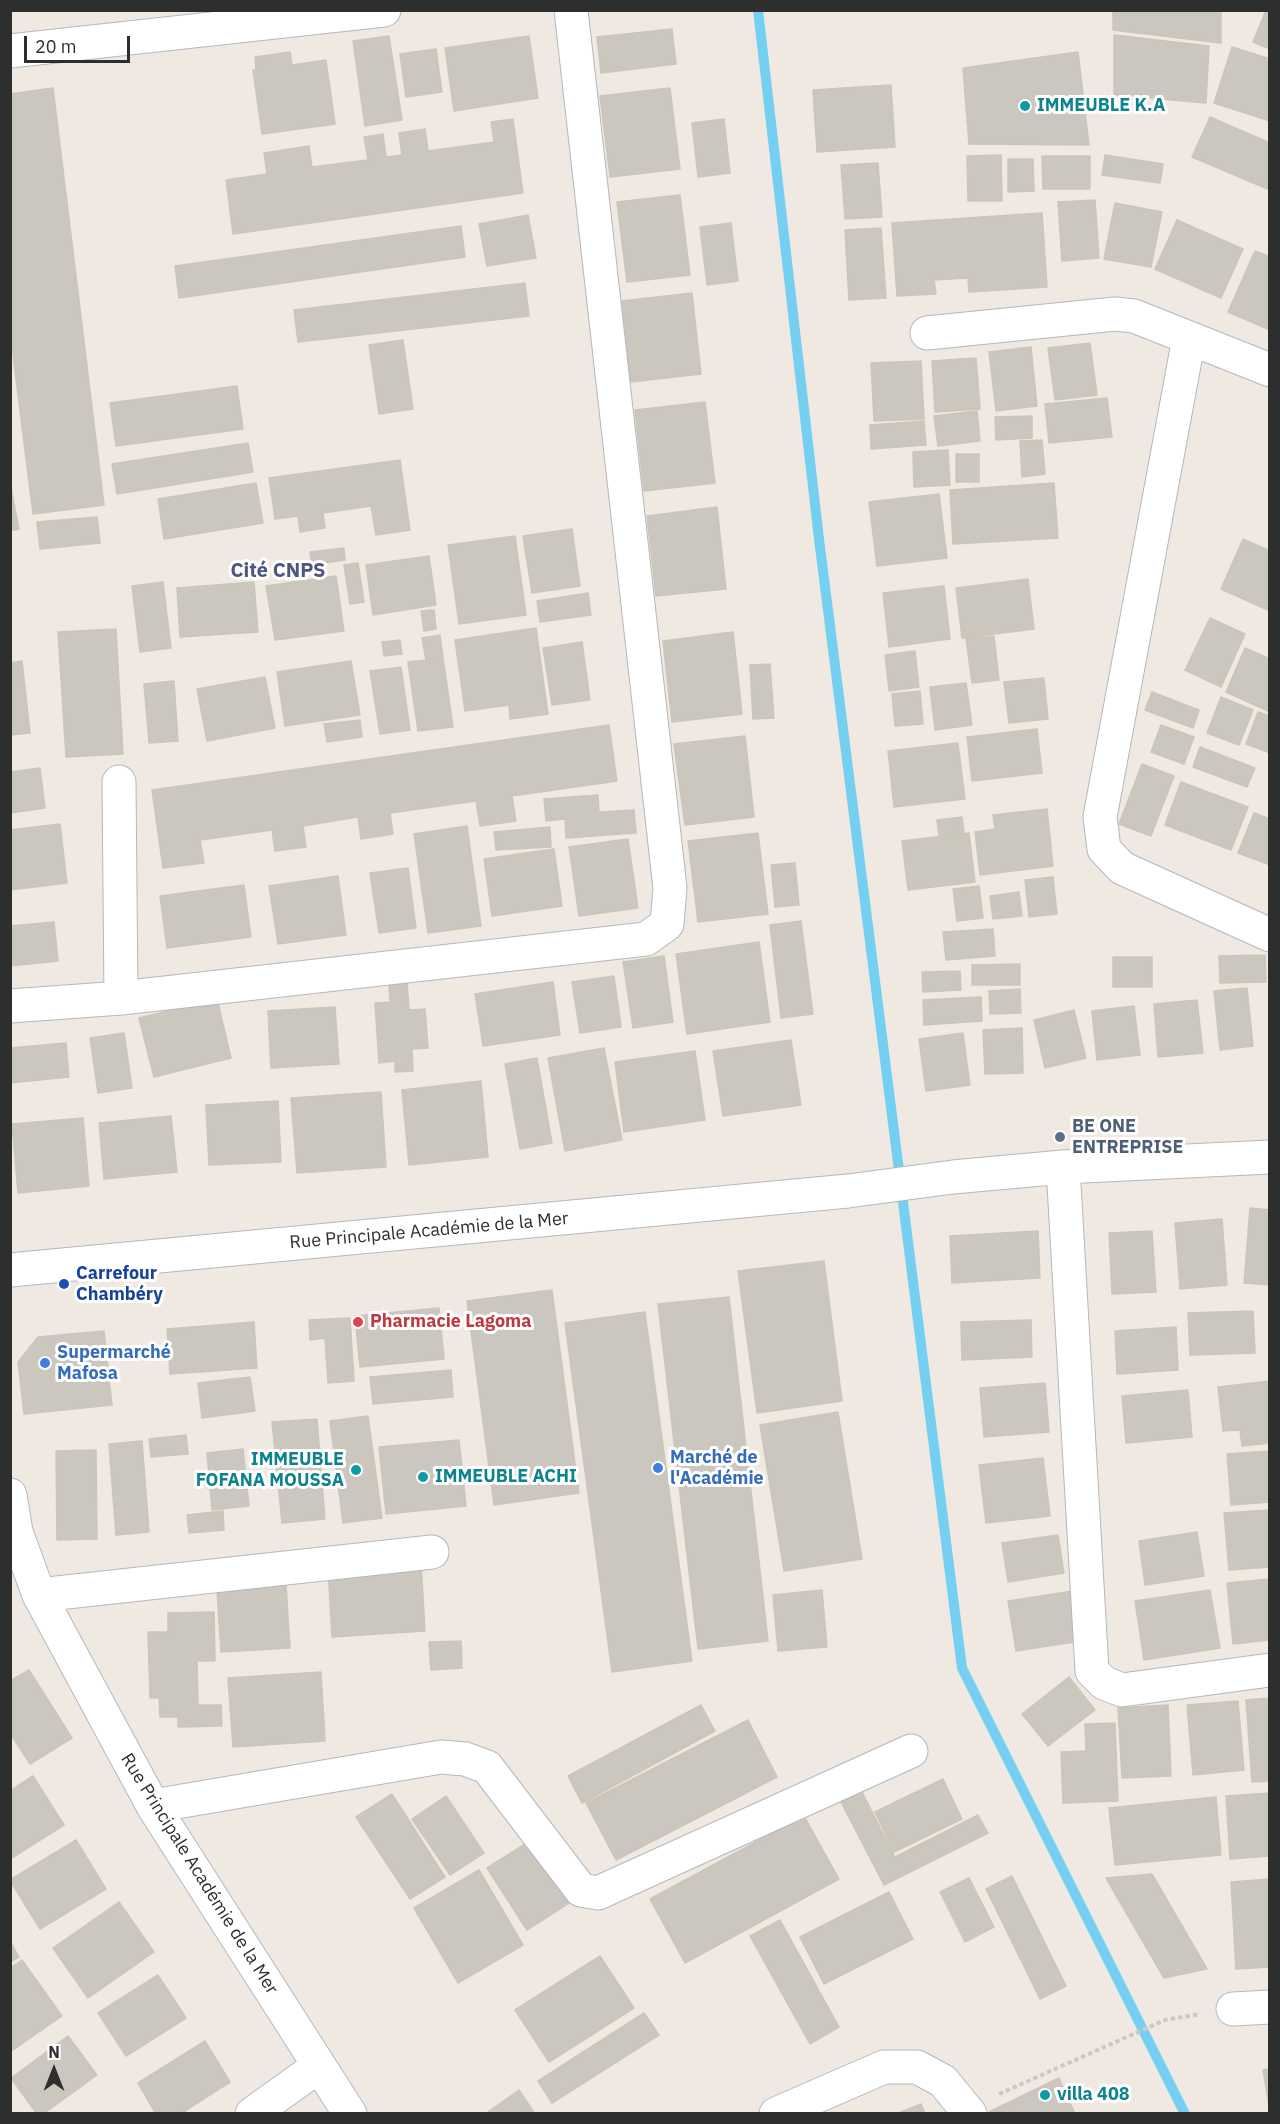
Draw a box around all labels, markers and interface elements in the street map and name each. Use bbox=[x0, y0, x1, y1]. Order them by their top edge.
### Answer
scale bar bbox=[27, 24, 134, 62]
text: 20 m bbox=[35, 35, 77, 58]
place label: IMMEUBLE K.A bbox=[1037, 95, 1165, 117]
marker: IMMEUBLE K.A bbox=[1018, 99, 1032, 113]
district label: Cité CNPS bbox=[230, 559, 326, 583]
place label: BE ONE ENTREPRISE bbox=[1072, 1116, 1183, 1158]
marker: BE ONE ENTREPRISE bbox=[1053, 1130, 1067, 1144]
street label: Rue Principale Académie de la Mer bbox=[289, 1208, 569, 1254]
place label: Carrefour Chambéry bbox=[76, 1263, 163, 1306]
marker: Carrefour Chambéry bbox=[57, 1277, 71, 1291]
place label: Pharmacie Lagoma bbox=[370, 1311, 531, 1333]
marker: Pharmacie Lagoma bbox=[351, 1315, 365, 1329]
place label: Supermarché Mafosa bbox=[57, 1342, 171, 1384]
marker: Supermarché Mafosa bbox=[38, 1356, 52, 1370]
place label: Marché de l'Académie bbox=[670, 1447, 764, 1490]
place label: IMMEUBLE FOFANA MOUSSA bbox=[196, 1449, 344, 1492]
marker: Marché de l'Académie bbox=[651, 1461, 665, 1475]
marker: IMMEUBLE FOFANA MOUSSA bbox=[349, 1463, 363, 1477]
place label: IMMEUBLE ACHI bbox=[435, 1466, 577, 1488]
marker: IMMEUBLE ACHI bbox=[416, 1470, 430, 1484]
street label: Rue Principale Académie de la Mer bbox=[116, 1750, 282, 1998]
north arrow bbox=[24, 2040, 84, 2100]
text: N bbox=[48, 2042, 60, 2062]
place label: villa 408 bbox=[1057, 2084, 1129, 2106]
marker: villa 408 bbox=[1038, 2088, 1052, 2102]

